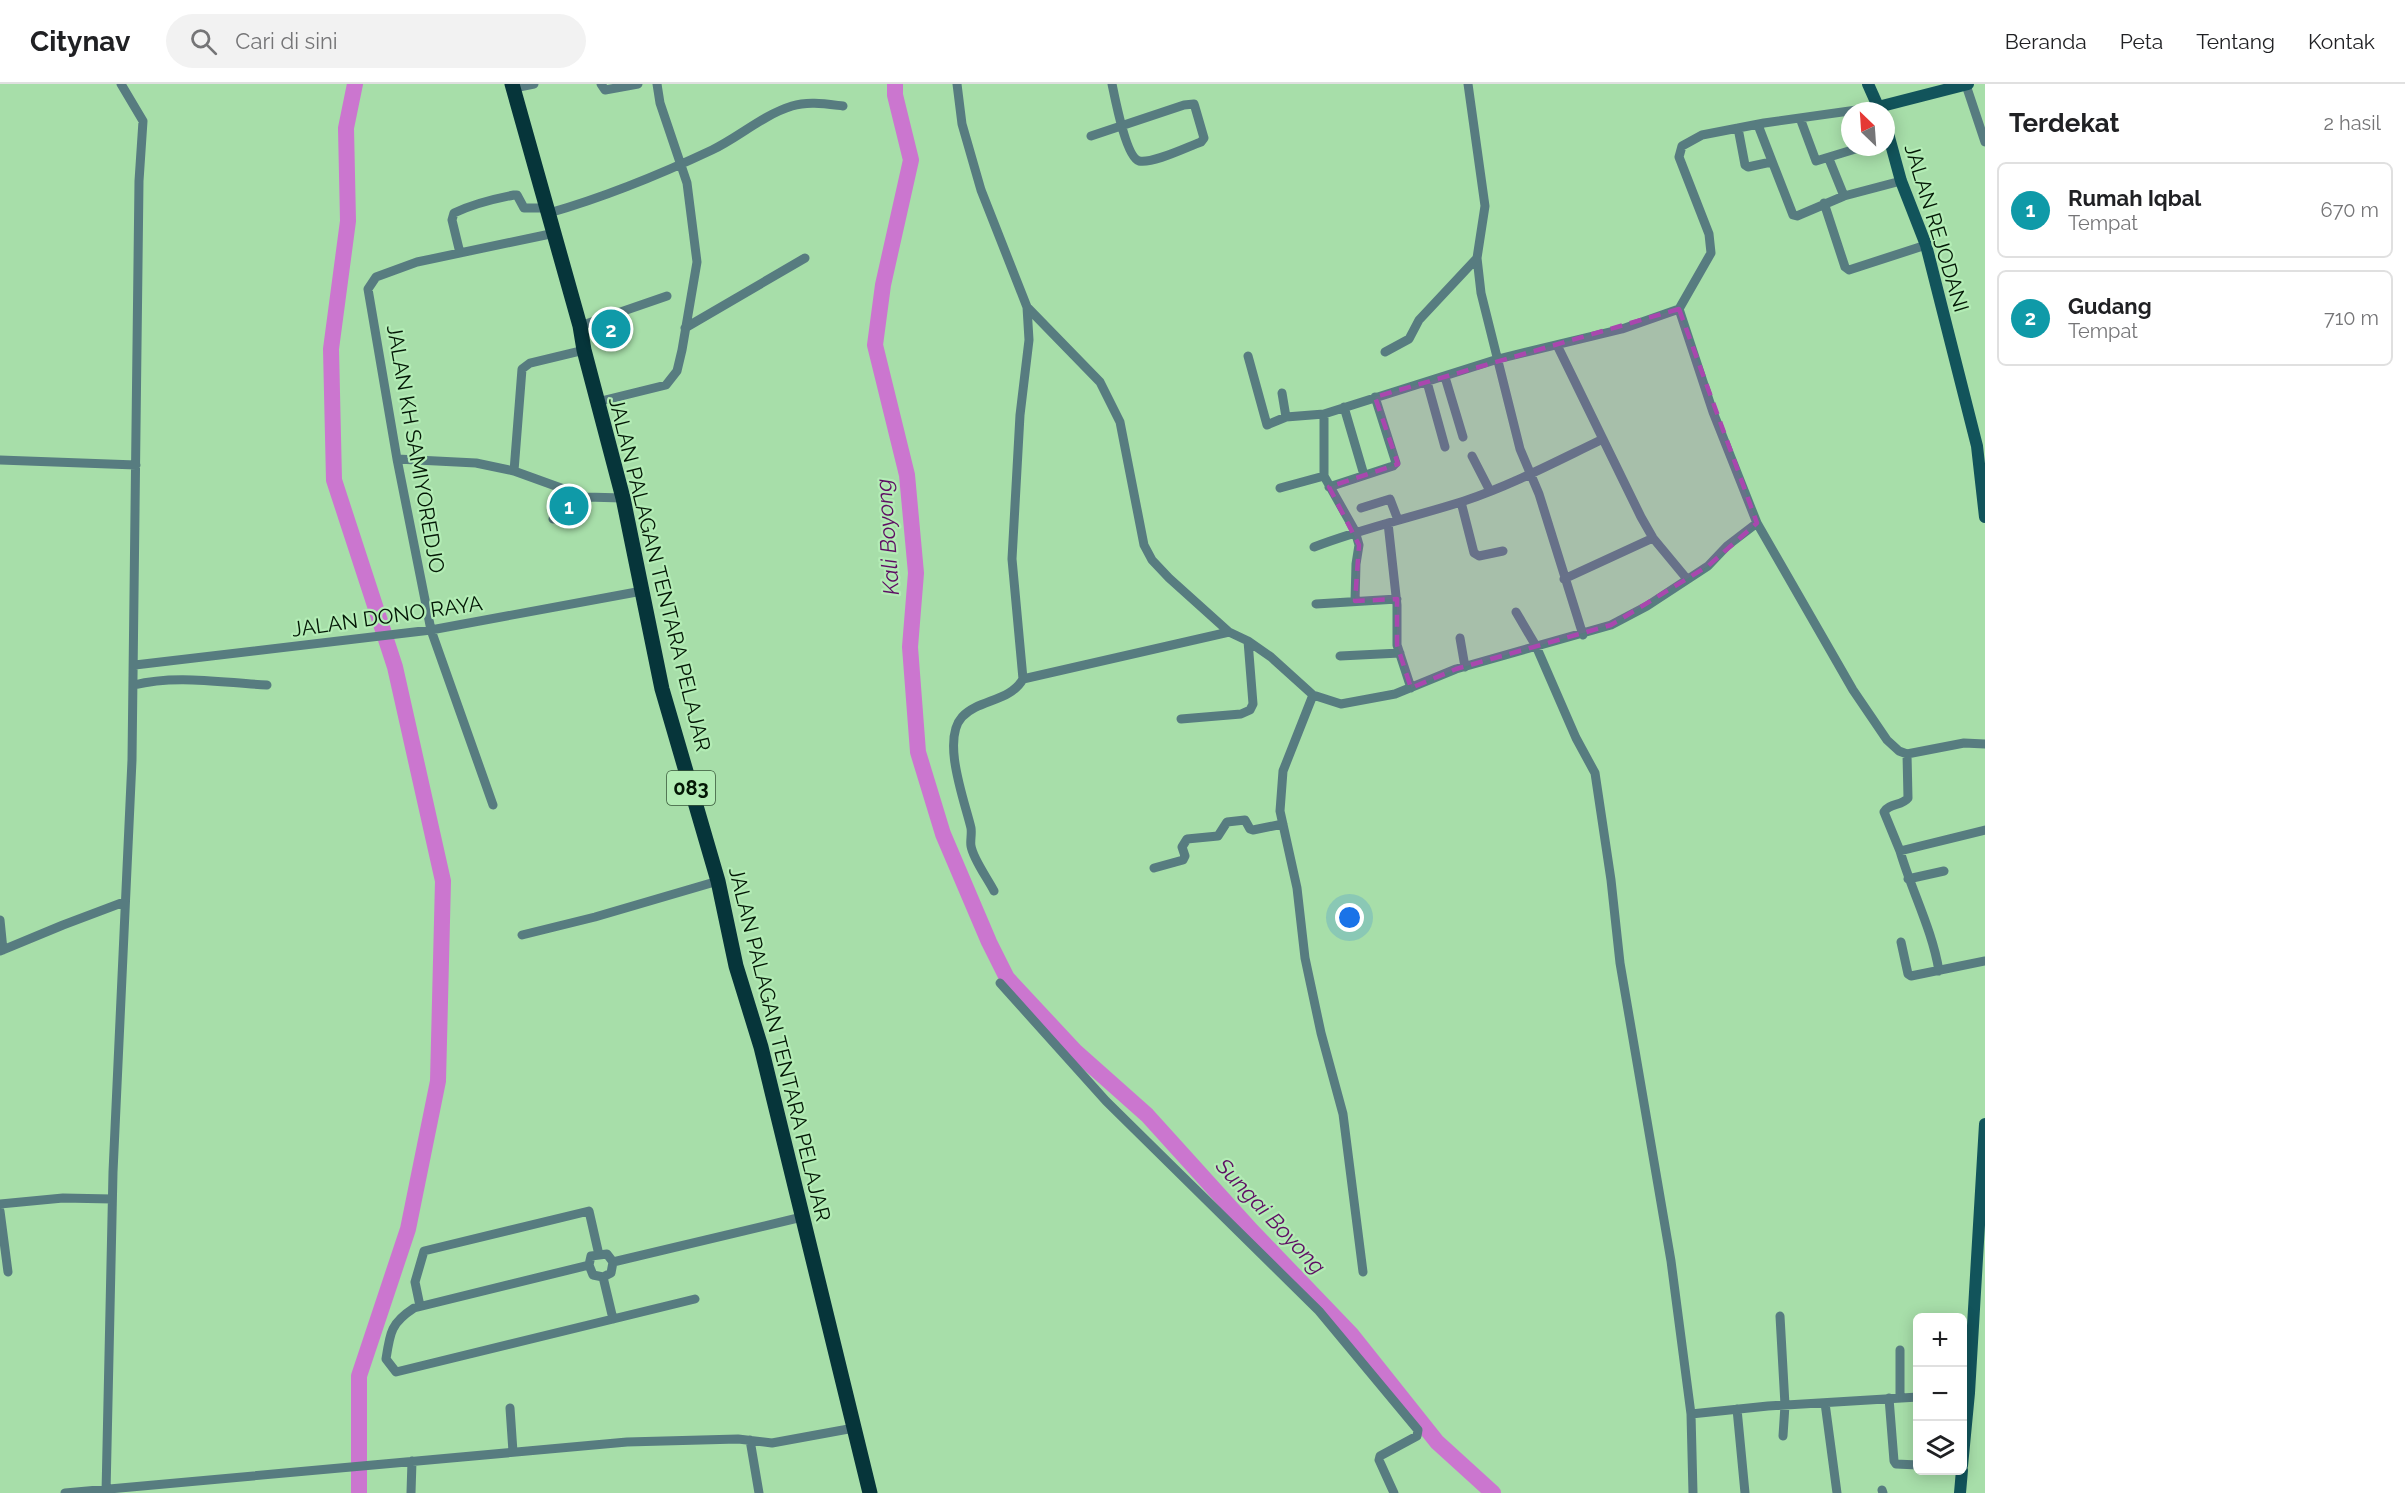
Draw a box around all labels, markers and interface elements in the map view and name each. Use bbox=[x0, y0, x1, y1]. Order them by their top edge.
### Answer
search box bbox=[166, 14, 586, 68]
text: Citynav bbox=[30, 25, 130, 58]
icon: search bbox=[187, 25, 220, 58]
text: Cari di sini bbox=[235, 28, 338, 54]
text: Beranda bbox=[2005, 29, 2087, 54]
text: Peta bbox=[2120, 29, 2163, 54]
text: Tentang bbox=[2196, 29, 2275, 54]
text: Kontak bbox=[2308, 29, 2375, 54]
north arrow bbox=[1841, 102, 1895, 156]
text: Terdekat bbox=[2009, 108, 2120, 138]
text: 2 hasil bbox=[2323, 111, 2381, 135]
street label: JALAN REJODANI bbox=[1900, 141, 1974, 315]
text: Rumah Iqbal bbox=[2068, 185, 2201, 211]
text: 1 bbox=[2026, 198, 2035, 222]
text: 670 m bbox=[2321, 198, 2379, 222]
text: Tempat bbox=[2068, 211, 2138, 235]
text: Gudang bbox=[2068, 293, 2152, 319]
pin: 2 bbox=[592, 306, 630, 352]
text: 2 bbox=[2025, 306, 2036, 330]
text: 710 m bbox=[2324, 306, 2379, 330]
text: Tempat bbox=[2068, 319, 2138, 343]
street label: JALAN KH SAMIYOREDJO bbox=[382, 323, 450, 575]
street label: JALAN PALAGAN TENTARA PELAJAR bbox=[604, 394, 716, 754]
water label: Kali Boyong bbox=[870, 478, 904, 596]
pin: 1 bbox=[550, 484, 588, 528]
street label: JALAN DONO RAYA bbox=[290, 590, 484, 642]
road number: 083 bbox=[667, 771, 715, 805]
street label: JALAN PALAGAN TENTARA PELAJAR bbox=[724, 864, 836, 1224]
your location bbox=[1335, 903, 1364, 932]
water label: Sungai Boyong bbox=[1210, 1152, 1331, 1279]
map controls bbox=[1913, 1313, 1967, 1475]
button: + bbox=[1913, 1313, 1967, 1367]
button: − bbox=[1913, 1367, 1967, 1421]
button: layers bbox=[1913, 1421, 1967, 1475]

